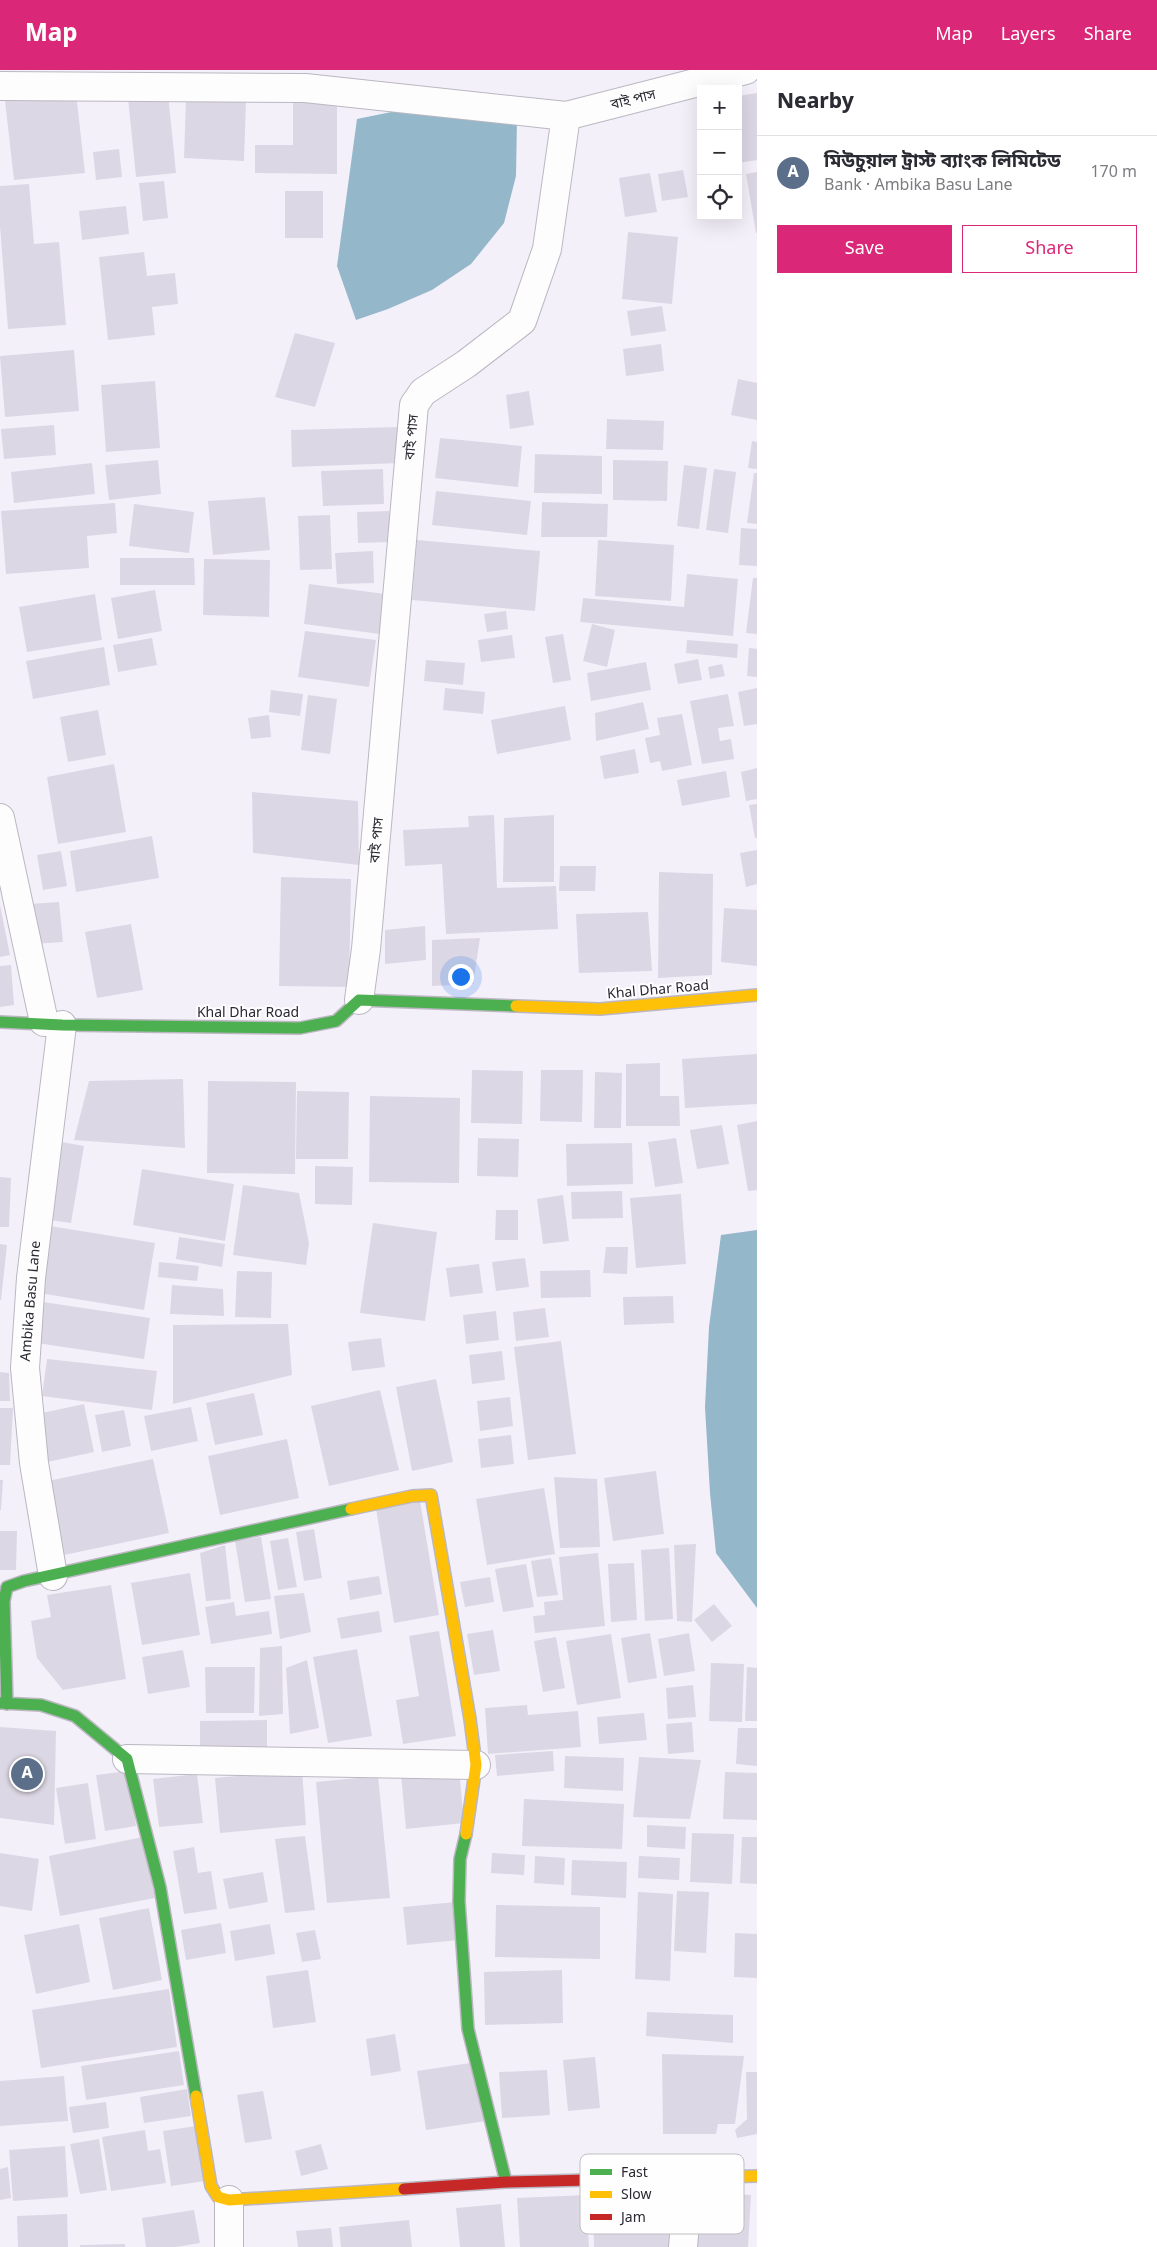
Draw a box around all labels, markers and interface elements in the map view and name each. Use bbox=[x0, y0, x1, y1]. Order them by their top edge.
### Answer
text: Map bbox=[25, 19, 78, 51]
text: Map bbox=[935, 23, 973, 47]
text: Layers bbox=[1001, 23, 1056, 47]
text: Share bbox=[1084, 23, 1132, 47]
map controls bbox=[697, 85, 742, 220]
button: + bbox=[697, 85, 742, 130]
street label: বাই পাস bbox=[608, 86, 658, 115]
text: Nearby bbox=[777, 89, 854, 117]
button: − bbox=[697, 130, 742, 175]
text: মিউচুয়াল ট্রাস্ট ব্যাংক লিমিটেড bbox=[824, 150, 1061, 175]
text: A bbox=[787, 162, 799, 184]
text: 170 m bbox=[1090, 162, 1137, 184]
button: locate bbox=[697, 175, 742, 220]
text: Bank · Ambika Basu Lane bbox=[824, 175, 1013, 197]
button: Save bbox=[777, 225, 952, 273]
button: Share bbox=[962, 225, 1137, 273]
street label: বাই পাস bbox=[401, 413, 424, 462]
street label: বাই পাস bbox=[366, 816, 389, 865]
your location bbox=[448, 964, 474, 990]
street label: Khal Dhar Road bbox=[606, 977, 710, 1004]
street label: Khal Dhar Road bbox=[197, 1004, 299, 1023]
street label: Ambika Basu Lane bbox=[17, 1240, 46, 1362]
pin: A bbox=[11, 1755, 43, 1793]
legend bbox=[580, 2154, 744, 2234]
text: Fast bbox=[621, 2164, 648, 2183]
text: Slow bbox=[621, 2186, 652, 2205]
text: Jam bbox=[619, 2209, 646, 2228]

